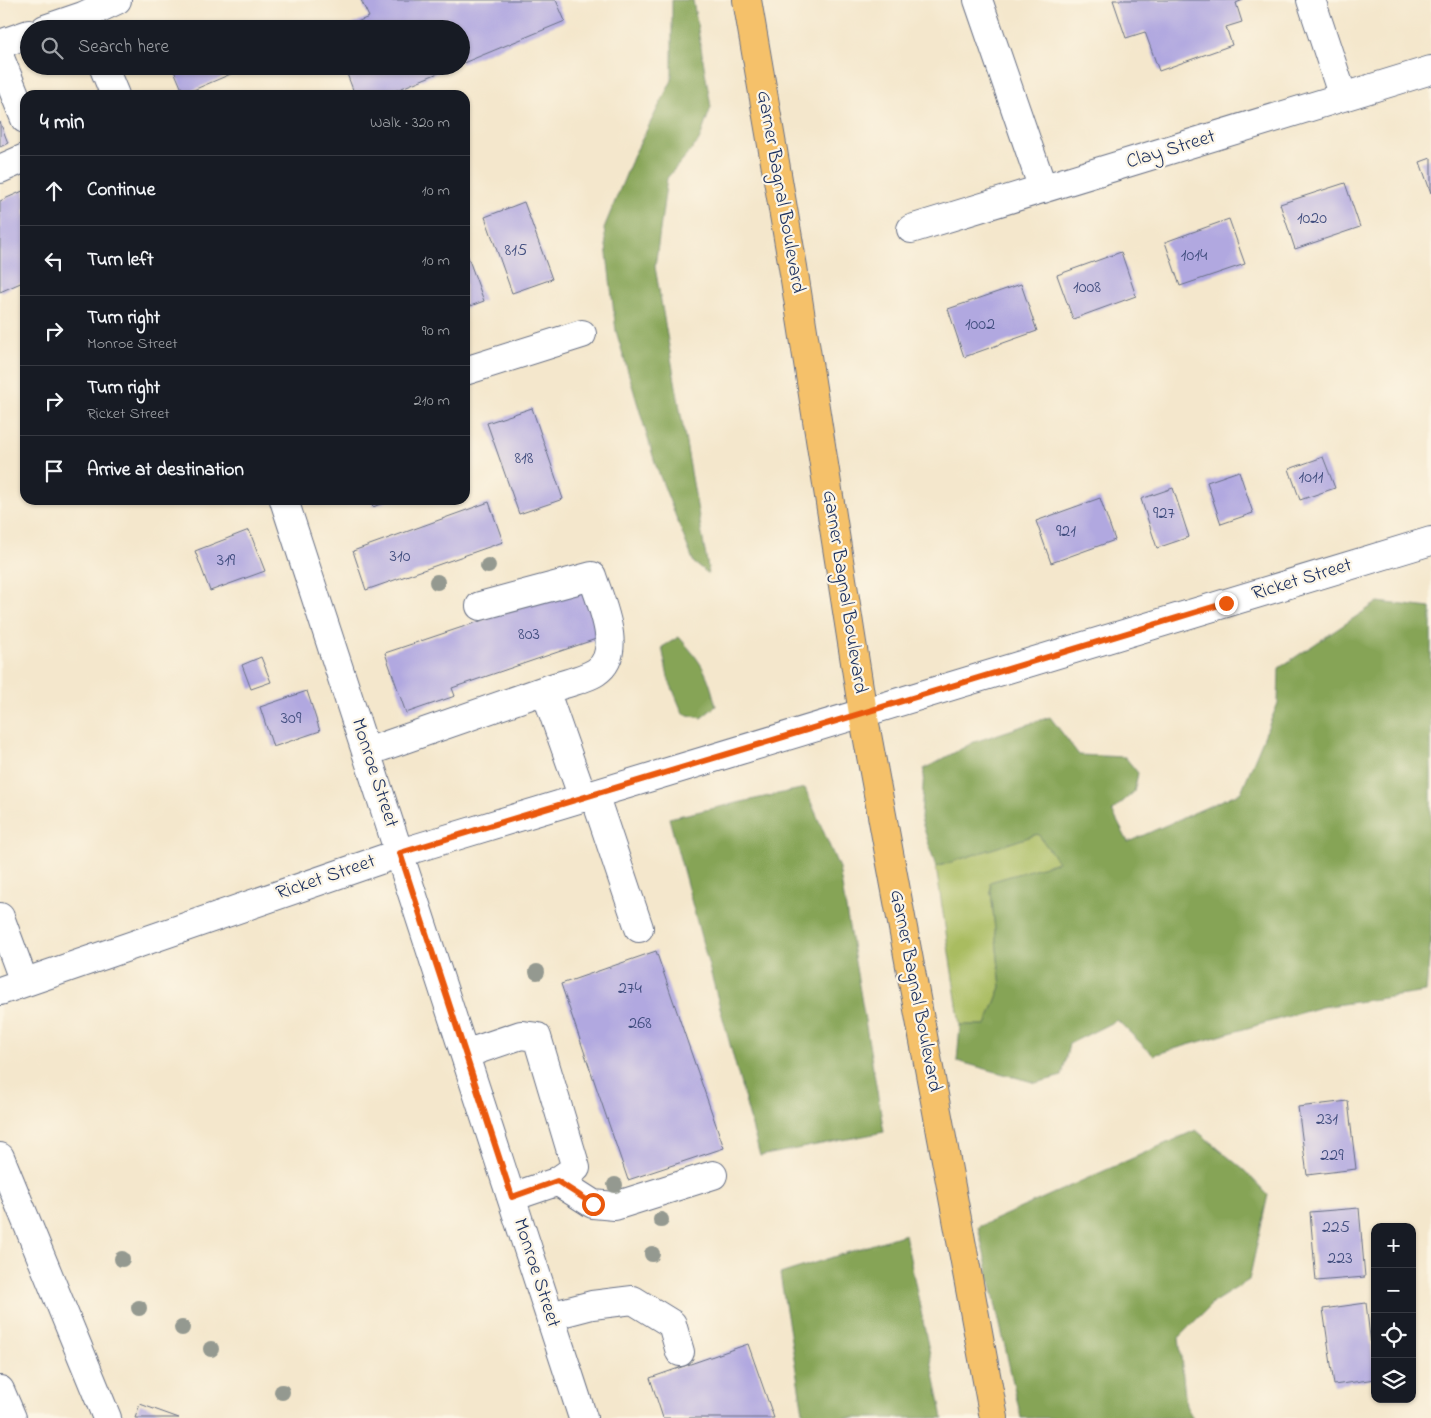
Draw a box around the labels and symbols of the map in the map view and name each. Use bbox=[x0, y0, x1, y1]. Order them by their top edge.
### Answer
street label: Garner Bagnal Boulevard bbox=[747, 88, 812, 296]
street label: Clay Street bbox=[1123, 123, 1219, 177]
house number: 1020 bbox=[1297, 206, 1327, 232]
house number: 815 bbox=[505, 238, 527, 264]
house number: 1014 bbox=[1181, 243, 1208, 269]
house number: 1008 bbox=[1073, 275, 1101, 301]
house number: 1002 bbox=[965, 312, 995, 338]
house number: 818 bbox=[514, 446, 534, 472]
house number: 1011 bbox=[1299, 465, 1324, 491]
street label: Garner Bagnal Boulevard bbox=[813, 488, 874, 696]
house number: 927 bbox=[1153, 501, 1175, 527]
house number: 921 bbox=[1056, 519, 1076, 545]
house number: 310 bbox=[390, 544, 411, 570]
house number: 319 bbox=[217, 548, 236, 574]
street label: Ricket Street bbox=[1248, 551, 1356, 609]
route end bbox=[1215, 592, 1238, 615]
house number: 803 bbox=[518, 622, 540, 648]
house number: 309 bbox=[281, 706, 302, 732]
street label: Monroe Street bbox=[343, 715, 405, 832]
street label: Ricket Street bbox=[272, 847, 380, 909]
street label: Garner Bagnal Boulevard bbox=[880, 887, 949, 1095]
house number: 274 bbox=[618, 976, 642, 1002]
house number: 268 bbox=[628, 1011, 652, 1037]
house number: 231 bbox=[1316, 1107, 1338, 1133]
house number: 229 bbox=[1320, 1143, 1344, 1169]
route start bbox=[582, 1193, 605, 1216]
street label: Monroe Street bbox=[505, 1215, 567, 1332]
house number: 225 bbox=[1322, 1215, 1350, 1241]
house number: 223 bbox=[1327, 1246, 1353, 1272]

